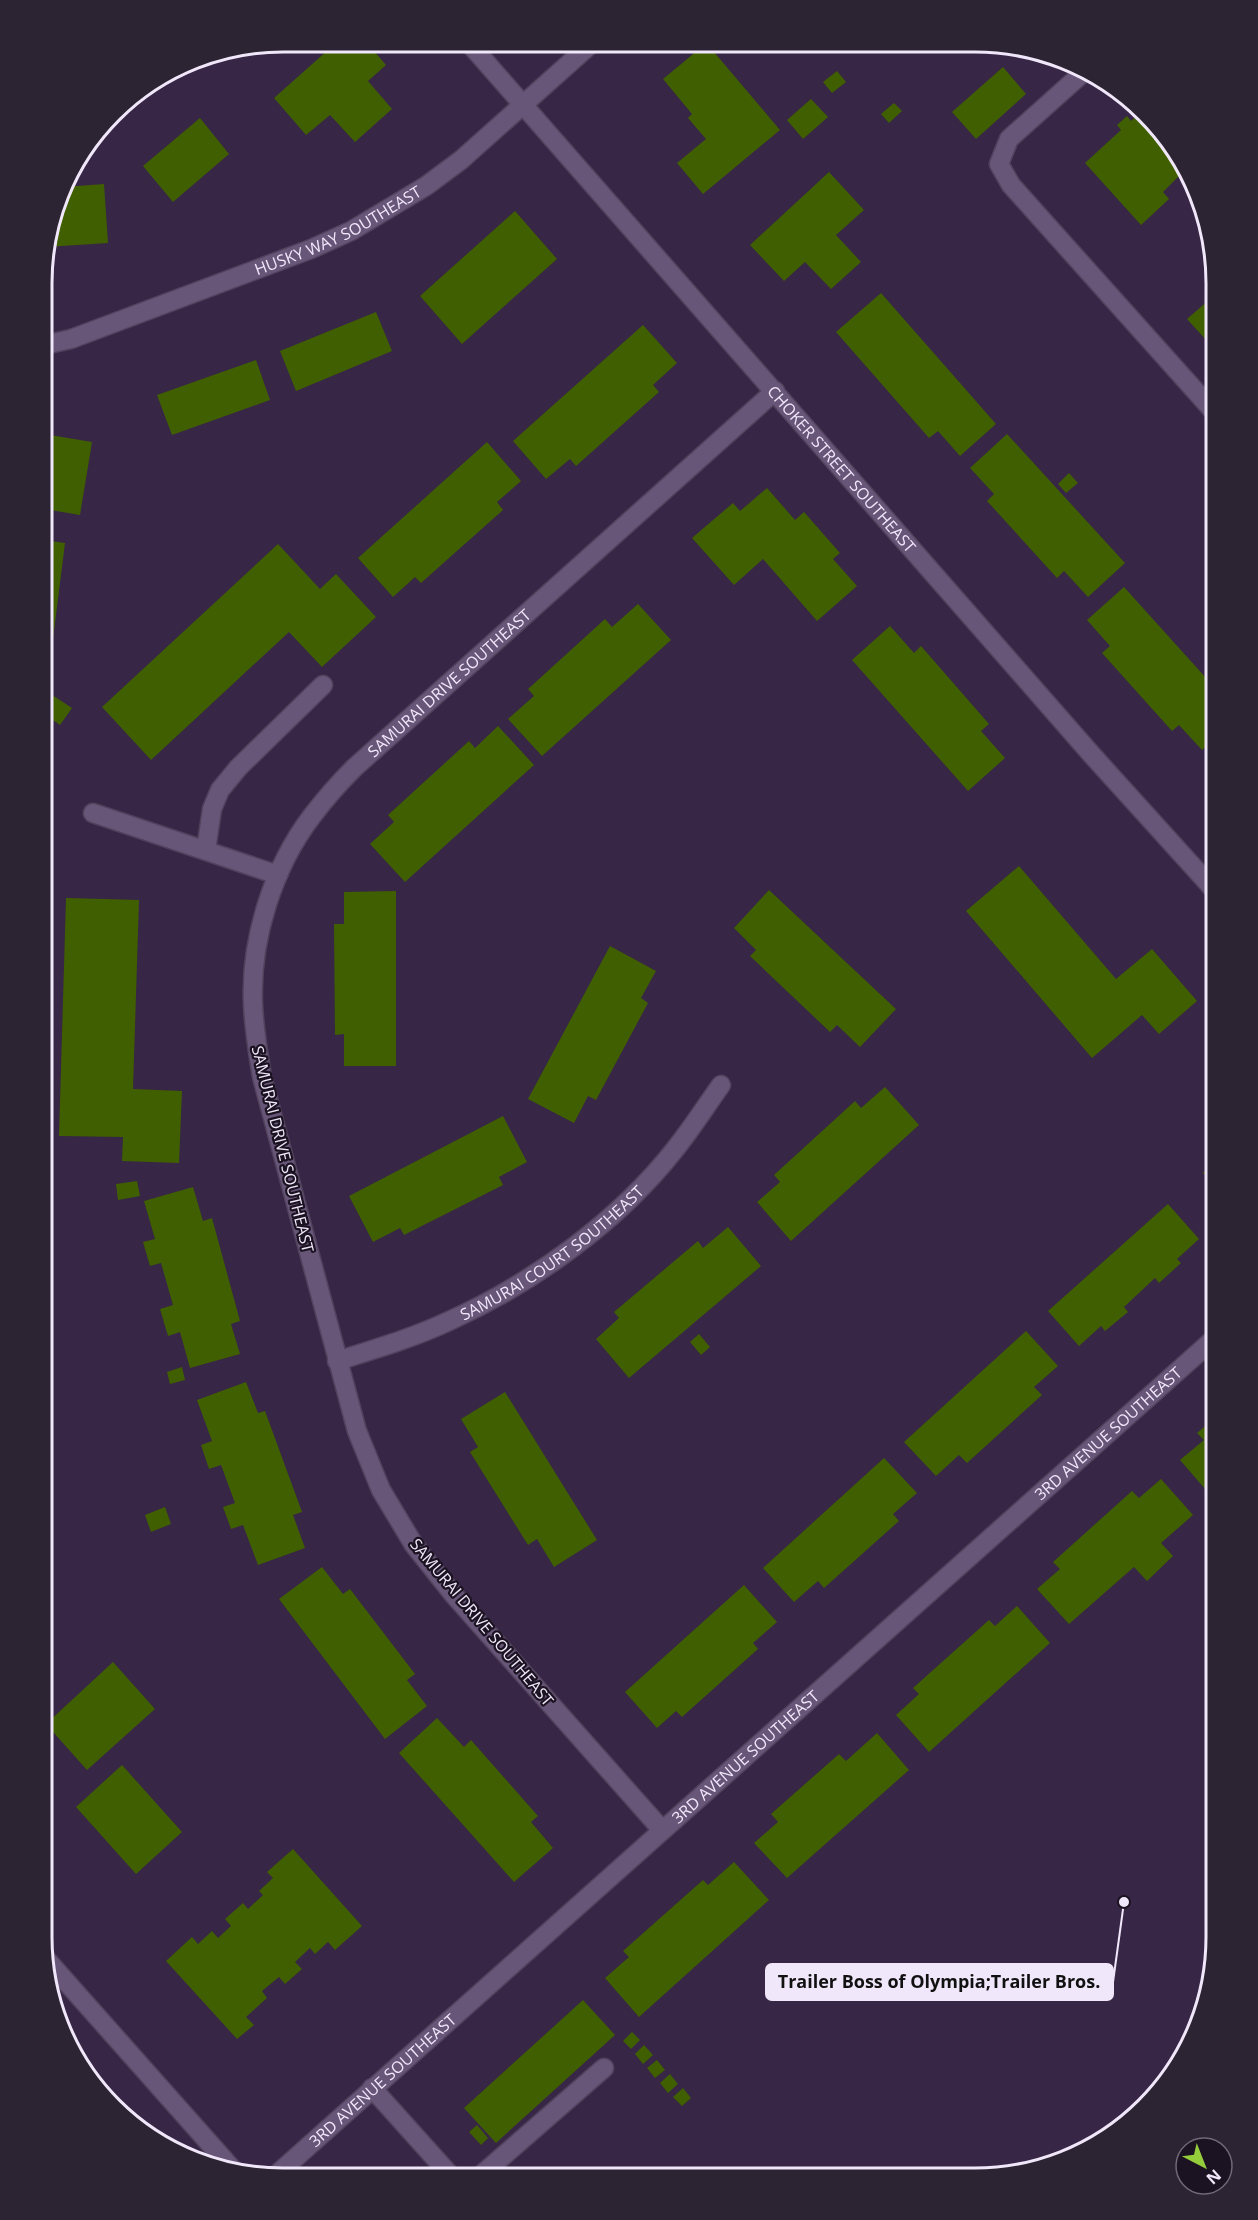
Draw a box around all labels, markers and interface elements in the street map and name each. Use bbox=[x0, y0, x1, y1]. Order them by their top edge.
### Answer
street label: HUSKY WAY SOUTHEAST bbox=[251, 180, 425, 280]
street label: CHOKER STREET SOUTHEAST bbox=[763, 381, 921, 557]
street label: SAMURAI DRIVE SOUTHEAST bbox=[363, 604, 536, 762]
street label: SAMURAI DRIVE SOUTHEAST bbox=[247, 1043, 319, 1255]
street label: SAMURAI COURT SOUTHEAST bbox=[456, 1180, 649, 1325]
street label: 3RD AVENUE SOUTHEAST bbox=[1030, 1362, 1186, 1505]
street label: SAMURAI DRIVE SOUTHEAST bbox=[405, 1534, 559, 1710]
street label: 3RD AVENUE SOUTHEAST bbox=[667, 1685, 824, 1828]
callout: Trailer Boss of Olympia;Trailer Bros. bbox=[766, 1964, 1113, 2000]
text: Trailer Boss of Olympia;Trailer Bros. bbox=[778, 1969, 1100, 1993]
street label: 3RD AVENUE SOUTHEAST bbox=[304, 2009, 461, 2152]
north arrow bbox=[1174, 2136, 1234, 2196]
text: N bbox=[1202, 2165, 1226, 2190]

